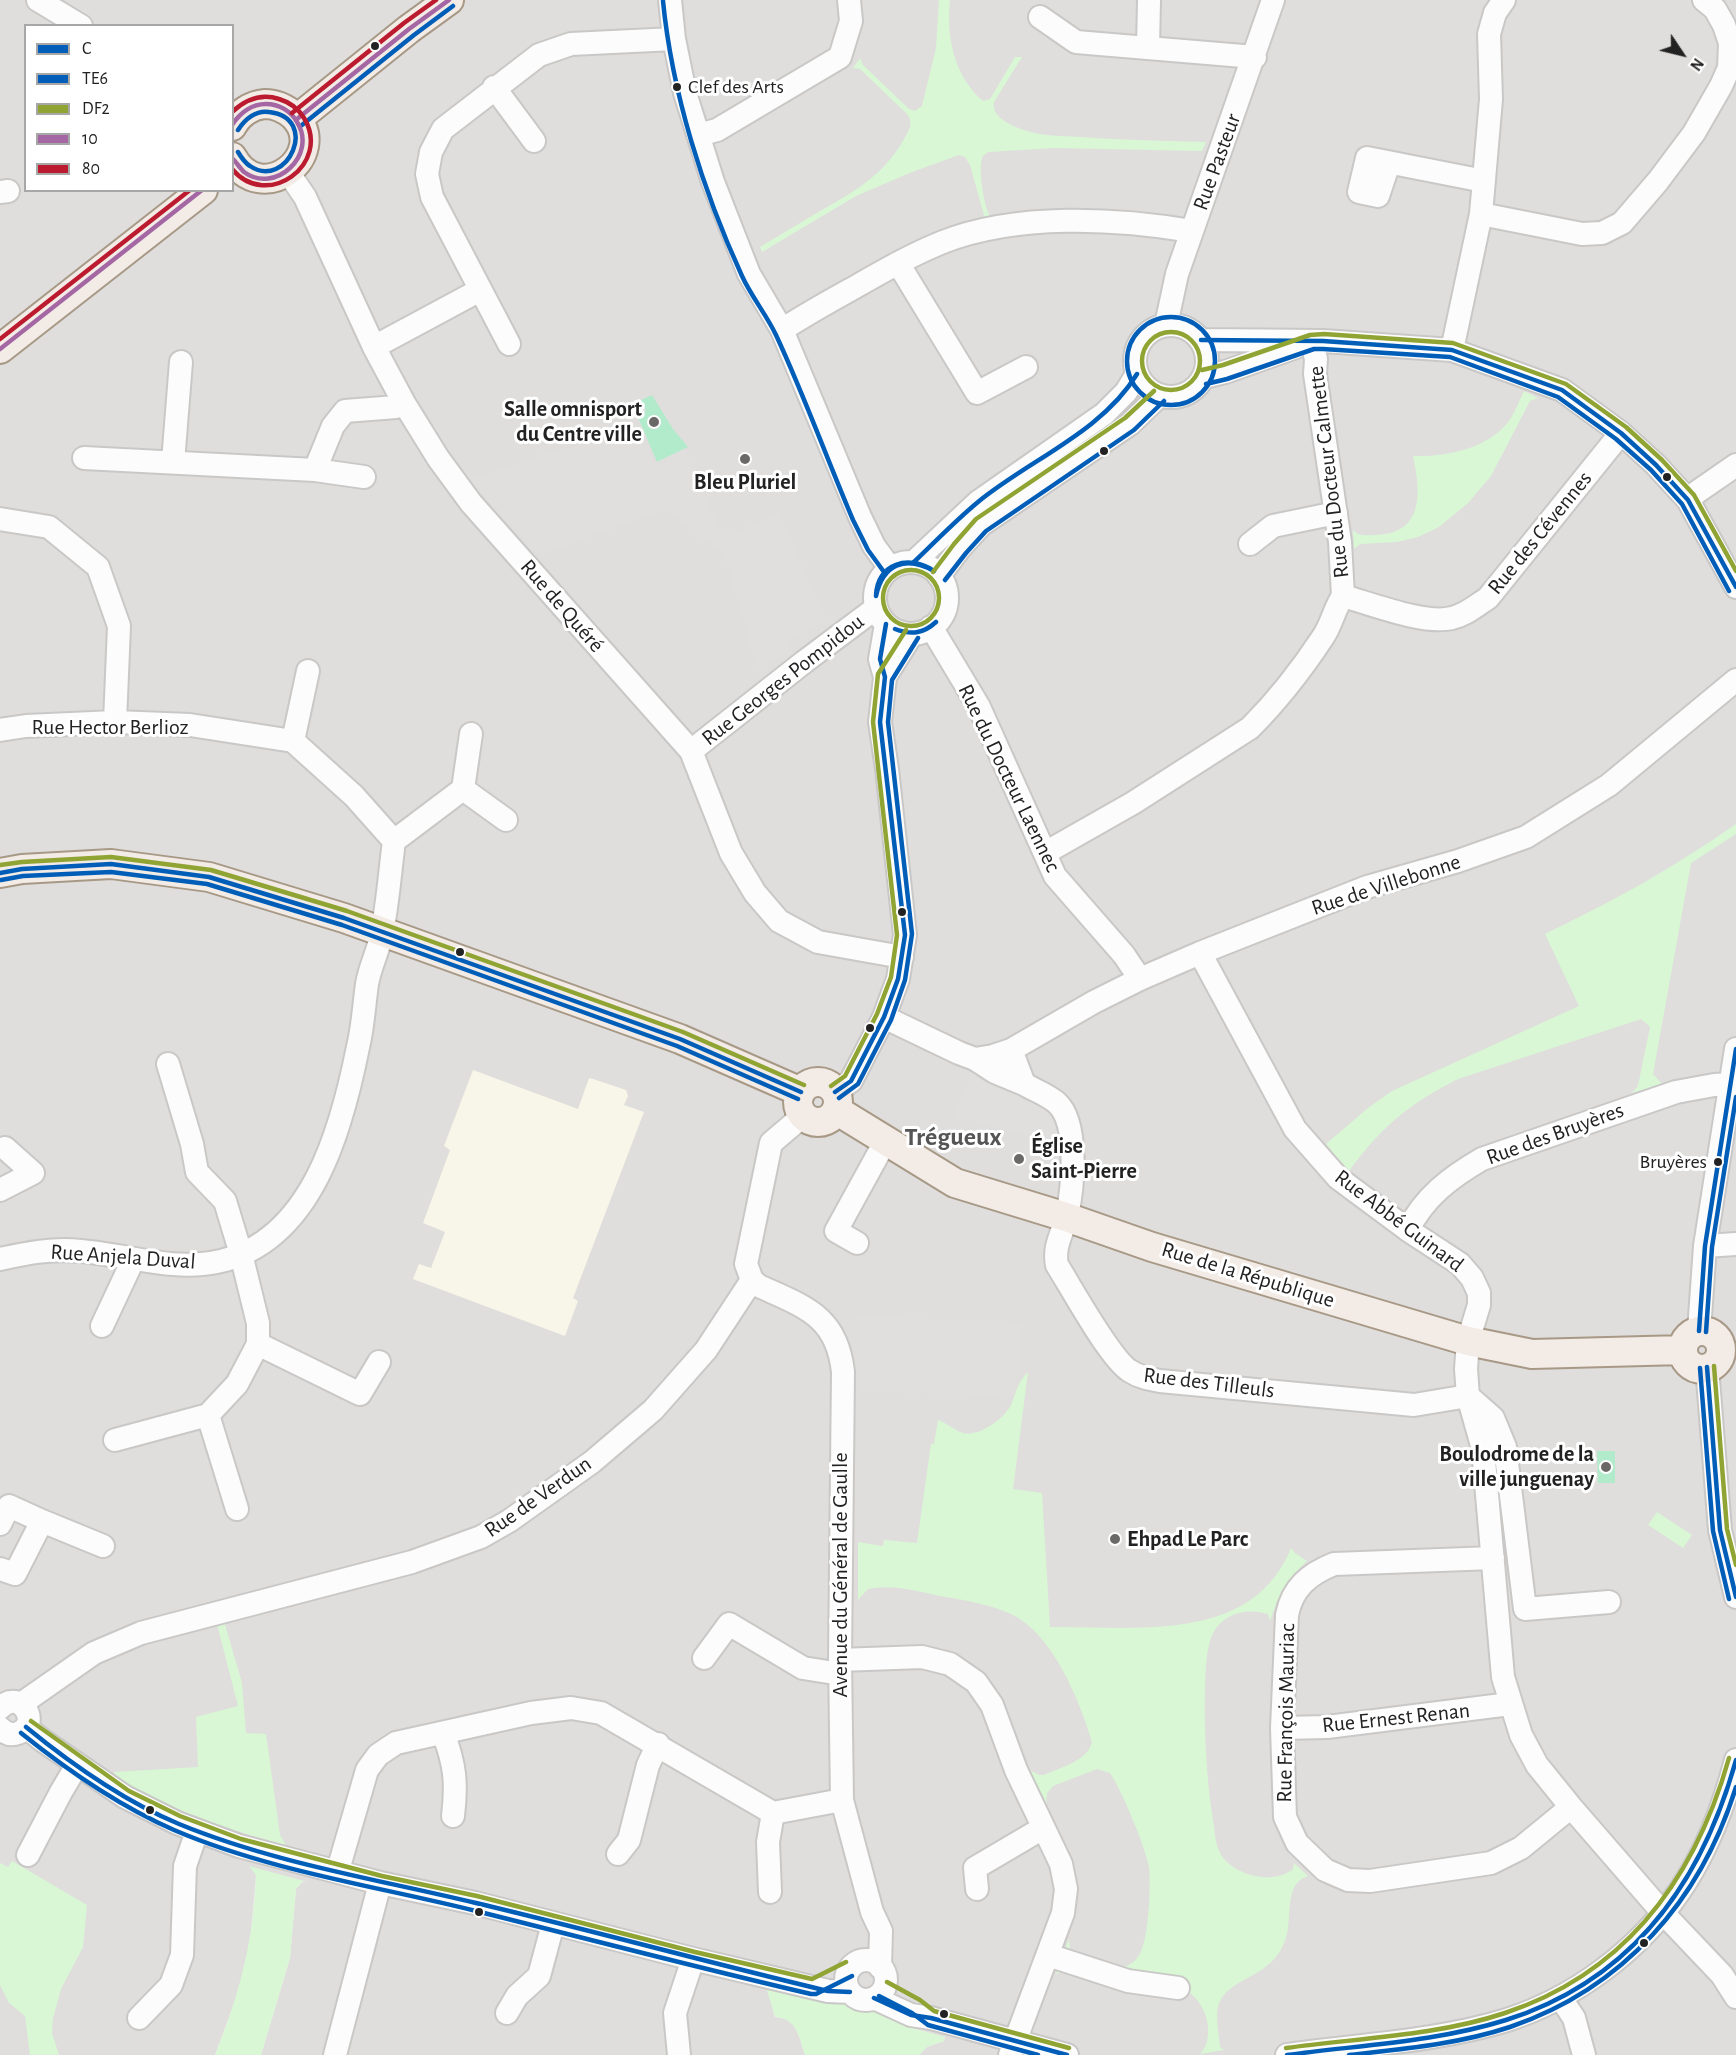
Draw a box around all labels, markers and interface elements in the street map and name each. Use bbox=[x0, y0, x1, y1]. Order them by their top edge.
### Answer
legend bbox=[24, 24, 234, 192]
north arrow bbox=[1652, 24, 1712, 84]
text: C bbox=[82, 40, 91, 58]
unlabelled marker bbox=[369, 40, 381, 52]
text: N bbox=[1687, 55, 1706, 73]
text: TE6 bbox=[82, 70, 108, 88]
place label: Clef des Arts bbox=[688, 75, 784, 99]
marker: Clef des Arts bbox=[671, 81, 683, 93]
text: DF2 bbox=[82, 100, 110, 118]
street label: Rue Pasteur bbox=[1187, 110, 1247, 214]
text: 10 bbox=[82, 130, 98, 148]
text: 80 bbox=[82, 160, 100, 178]
street label: Rue du Docteur Calmette bbox=[1303, 364, 1355, 580]
place label: Salle omnisport du Centre ville bbox=[504, 396, 642, 448]
marker: Salle omnisport du Centre ville bbox=[647, 415, 661, 429]
unlabelled marker bbox=[1098, 445, 1110, 457]
marker: Bleu Pluriel bbox=[738, 452, 752, 466]
street label: Rue des Cévennes bbox=[1482, 466, 1598, 600]
place label: Bleu Pluriel bbox=[694, 469, 796, 495]
unlabelled marker bbox=[1661, 471, 1673, 483]
street label: Rue de Quéré bbox=[514, 554, 610, 658]
street label: Rue Georges Pompidou bbox=[697, 608, 869, 752]
street label: Rue du Docteur Laennec bbox=[952, 680, 1066, 876]
street label: Rue Hector Berlioz bbox=[31, 714, 189, 740]
street label: Rue de Villebonne bbox=[1308, 848, 1464, 922]
unlabelled marker bbox=[896, 906, 908, 918]
unlabelled marker bbox=[454, 946, 466, 958]
unlabelled marker bbox=[864, 1022, 876, 1034]
street label: Rue des Bruyères bbox=[1483, 1097, 1627, 1171]
district label: Trégueux bbox=[904, 1121, 1002, 1153]
place label: Église Saint-Pierre bbox=[1031, 1133, 1137, 1184]
place label: Bruyères bbox=[1640, 1150, 1707, 1174]
marker: Église Saint-Pierre bbox=[1012, 1152, 1026, 1166]
marker: Bruyères bbox=[1712, 1156, 1724, 1168]
street label: Rue Abbé Guinard bbox=[1329, 1164, 1469, 1278]
street label: Rue de la République bbox=[1158, 1236, 1338, 1314]
street label: Rue Anjela Duval bbox=[50, 1239, 196, 1275]
street label: Rue des Tilleuls bbox=[1142, 1362, 1276, 1404]
place label: Boulodrome de la ville junguenay bbox=[1439, 1441, 1594, 1492]
street label: Rue de Verdun bbox=[480, 1451, 596, 1543]
street label: Avenue du Général de Gaulle bbox=[827, 1452, 853, 1698]
marker: Boulodrome de la ville junguenay bbox=[1599, 1460, 1613, 1474]
place label: Ehpad Le Parc bbox=[1127, 1526, 1248, 1552]
marker: Ehpad Le Parc bbox=[1108, 1532, 1122, 1546]
street label: Rue François Mauriac bbox=[1271, 1623, 1301, 1803]
street label: Rue Ernest Renan bbox=[1321, 1697, 1471, 1739]
unlabelled marker bbox=[144, 1804, 156, 1816]
unlabelled marker bbox=[473, 1906, 485, 1918]
unlabelled marker bbox=[1638, 1937, 1650, 1949]
unlabelled marker bbox=[938, 2008, 950, 2020]

